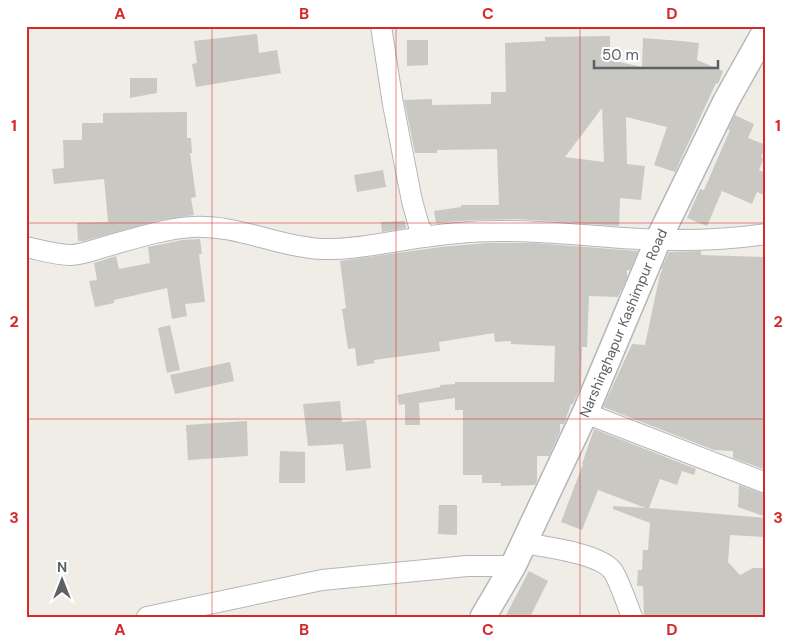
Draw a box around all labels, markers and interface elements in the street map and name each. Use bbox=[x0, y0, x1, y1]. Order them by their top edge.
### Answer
text: A bbox=[114, 3, 126, 24]
text: B bbox=[299, 3, 309, 24]
text: C bbox=[482, 3, 494, 24]
text: D bbox=[666, 3, 678, 24]
scale bar bbox=[594, 38, 718, 70]
text: 50 m bbox=[602, 45, 639, 65]
text: 1 bbox=[11, 115, 17, 136]
text: 1 bbox=[775, 115, 781, 136]
street label: Narshinghapur Kashimpur Road bbox=[575, 226, 671, 420]
text: 2 bbox=[9, 311, 19, 332]
text: 2 bbox=[773, 311, 783, 332]
text: 3 bbox=[9, 507, 19, 528]
text: 3 bbox=[773, 507, 783, 528]
north arrow bbox=[38, 556, 88, 606]
text: N bbox=[57, 558, 67, 576]
text: A bbox=[114, 619, 126, 640]
text: B bbox=[299, 619, 309, 640]
text: C bbox=[482, 619, 494, 640]
text: D bbox=[666, 619, 678, 640]

